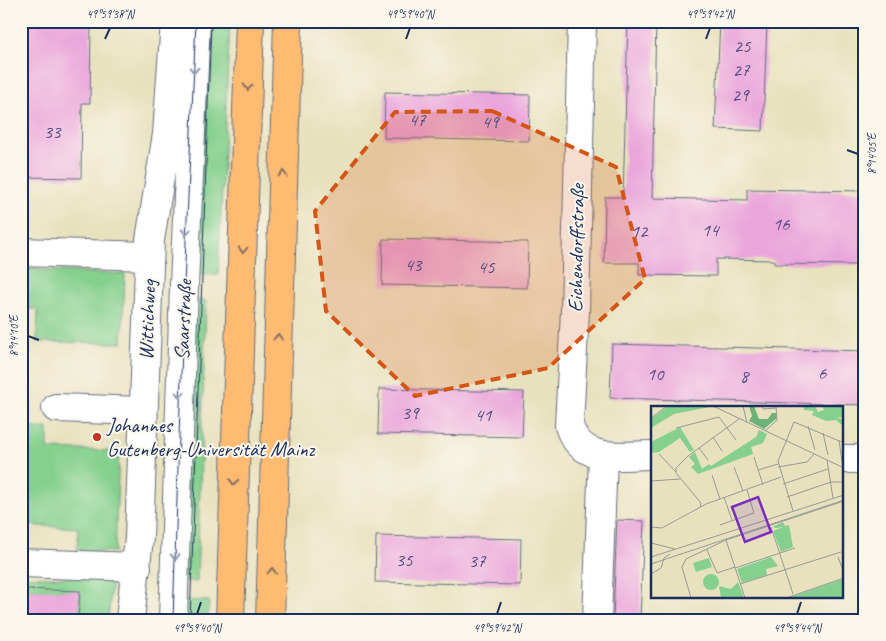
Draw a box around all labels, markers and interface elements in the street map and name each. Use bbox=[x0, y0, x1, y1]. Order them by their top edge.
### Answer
text: 49°59'38"N bbox=[86, 6, 135, 22]
text: 49°59'40"N bbox=[386, 6, 435, 22]
text: 49°59'42"N bbox=[686, 6, 735, 22]
house number: 25 bbox=[733, 34, 752, 58]
house number: 27 bbox=[732, 58, 751, 82]
one-way arrow bbox=[188, 66, 199, 74]
house number: 29 bbox=[731, 83, 750, 107]
one-way arrow bbox=[243, 84, 253, 92]
house number: 47 bbox=[408, 108, 427, 132]
house number: 49 bbox=[481, 110, 500, 134]
house number: 33 bbox=[43, 120, 62, 144]
text: 8°14'05"E bbox=[864, 132, 880, 175]
one-way arrow bbox=[278, 170, 288, 178]
street label: Eichendorffstraße bbox=[562, 182, 590, 312]
house number: 16 bbox=[772, 212, 791, 236]
house number: 14 bbox=[701, 218, 721, 242]
house number: 12 bbox=[630, 219, 649, 243]
one-way arrow bbox=[181, 229, 191, 237]
one-way arrow bbox=[237, 246, 248, 254]
house number: 43 bbox=[404, 253, 423, 277]
house number: 45 bbox=[477, 255, 496, 279]
street label: Saarstraße bbox=[169, 277, 197, 361]
street label: Wittichweg bbox=[133, 278, 161, 361]
text: 8°14'10"E bbox=[6, 314, 22, 357]
one-way arrow bbox=[273, 332, 283, 340]
house number: 6 bbox=[818, 361, 828, 385]
house number: 10 bbox=[646, 362, 665, 386]
house number: 8 bbox=[740, 364, 751, 388]
one-way arrow bbox=[175, 391, 186, 399]
house number: 39 bbox=[401, 401, 420, 425]
house number: 41 bbox=[474, 403, 493, 427]
inset map bbox=[651, 406, 844, 598]
place label: Johannes Gutenberg-Universität Mainz bbox=[106, 412, 316, 462]
marker: Johannes Gutenberg-Universität Mainz bbox=[91, 431, 103, 443]
one-way arrow bbox=[229, 478, 240, 486]
house number: 35 bbox=[395, 548, 414, 572]
house number: 37 bbox=[468, 549, 487, 573]
one-way arrow bbox=[170, 553, 181, 561]
one-way arrow bbox=[266, 567, 277, 575]
text: 49°59'40"N bbox=[173, 620, 222, 636]
text: 49°59'42"N bbox=[473, 620, 522, 636]
text: 49°59'44"N bbox=[773, 620, 822, 636]

